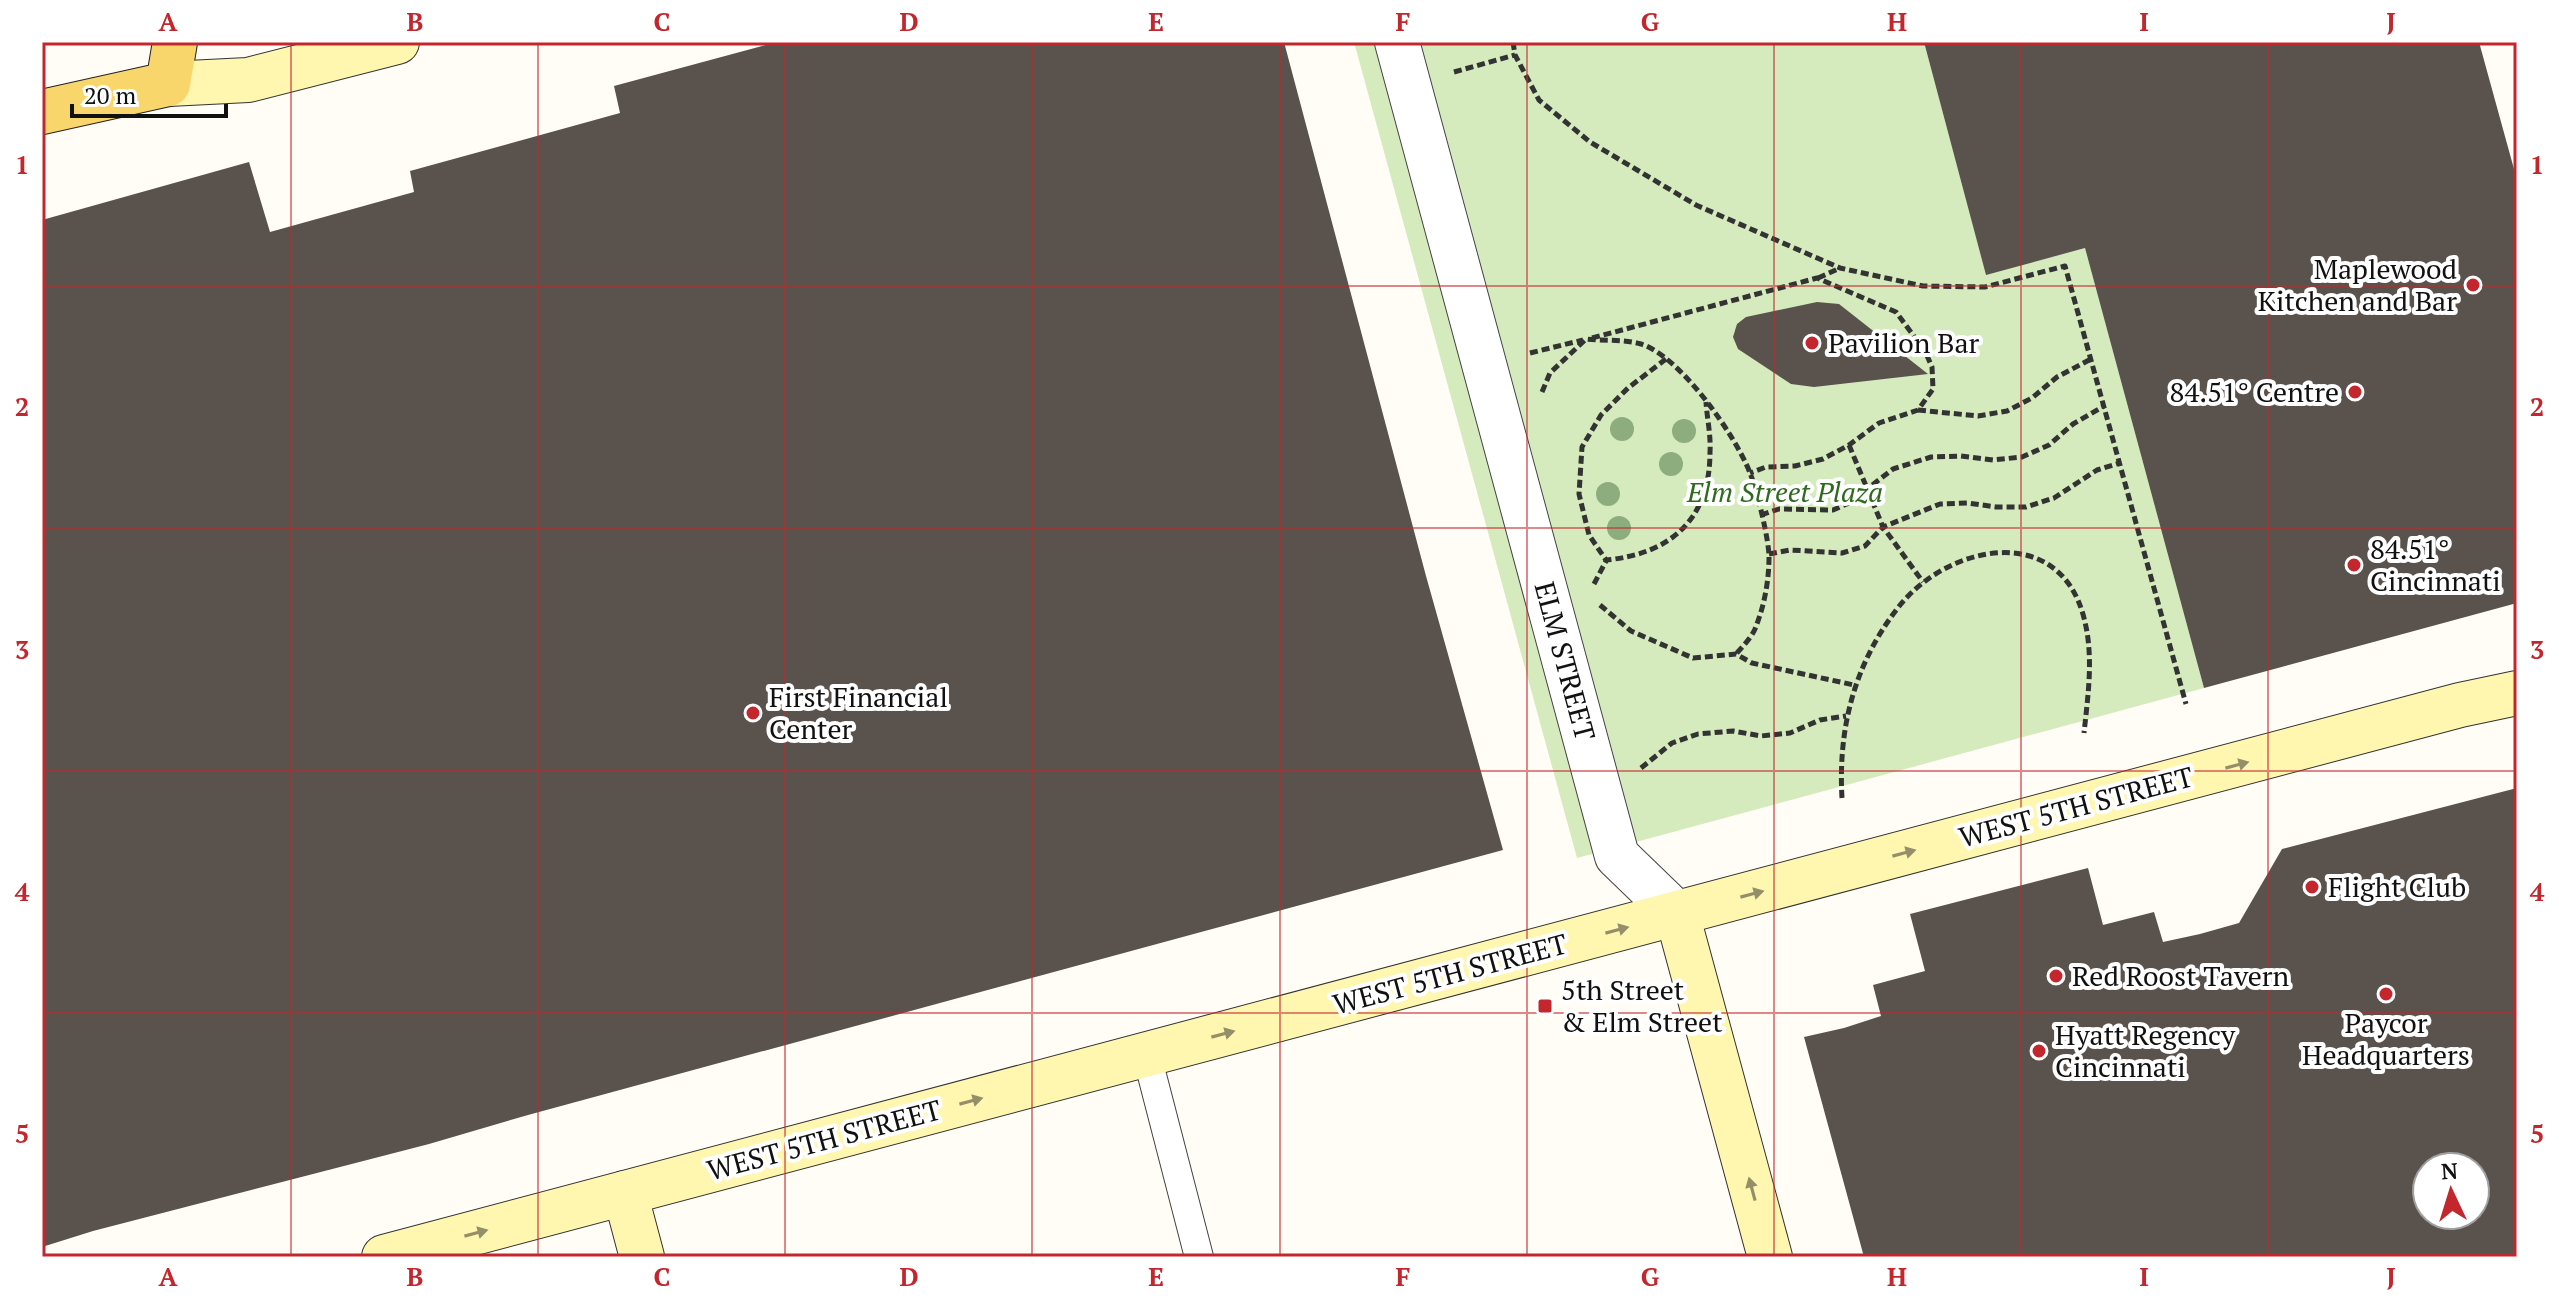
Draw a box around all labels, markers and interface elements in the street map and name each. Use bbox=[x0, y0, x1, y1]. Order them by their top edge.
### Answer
text: A bbox=[159, 4, 178, 38]
text: B bbox=[407, 4, 423, 38]
text: C bbox=[654, 4, 670, 38]
text: D bbox=[899, 4, 919, 38]
text: E bbox=[1148, 4, 1164, 38]
text: F bbox=[1396, 4, 1411, 38]
text: G bbox=[1641, 4, 1660, 38]
text: H bbox=[1887, 4, 1907, 38]
text: I bbox=[2139, 4, 2149, 38]
text: J bbox=[2386, 4, 2396, 38]
scale bar bbox=[72, 68, 226, 118]
text: 20 m bbox=[84, 79, 136, 111]
text: 1 bbox=[15, 147, 29, 181]
text: 1 bbox=[2530, 147, 2544, 181]
place label: Maplewood Kitchen and Bar bbox=[2258, 250, 2457, 319]
marker: Maplewood Kitchen and Bar bbox=[2464, 276, 2482, 294]
place label: Pavilion Bar bbox=[1828, 324, 1980, 361]
marker: Pavilion Bar bbox=[1803, 334, 1821, 352]
place label: 84.51° Centre bbox=[2170, 373, 2339, 410]
marker: 84.51° Centre bbox=[2346, 383, 2364, 401]
text: 2 bbox=[15, 389, 29, 423]
text: 2 bbox=[2530, 389, 2544, 423]
park label: Elm Street Plaza bbox=[1686, 473, 1883, 510]
place label: 84.51° Cincinnati bbox=[2370, 530, 2501, 599]
marker: 84.51° Cincinnati bbox=[2345, 556, 2363, 574]
street label: ELM STREET bbox=[1527, 577, 1604, 744]
text: 3 bbox=[15, 632, 29, 666]
text: 3 bbox=[2530, 632, 2544, 666]
place label: First Financial Center bbox=[769, 678, 948, 747]
marker: First Financial Center bbox=[744, 704, 762, 722]
street label: WEST 5TH STREET bbox=[1955, 757, 2197, 856]
one-way arrow bbox=[2225, 758, 2249, 771]
one-way arrow bbox=[1893, 846, 1917, 859]
place label: Flight Club bbox=[2328, 868, 2466, 905]
text: 4 bbox=[15, 874, 30, 908]
text: 4 bbox=[2530, 874, 2545, 908]
marker: Flight Club bbox=[2303, 878, 2321, 896]
one-way arrow bbox=[1740, 887, 1765, 899]
one-way arrow bbox=[1605, 923, 1630, 935]
street label: WEST 5TH STREET bbox=[1329, 924, 1571, 1023]
place label: Red Roost Tavern bbox=[2072, 957, 2289, 994]
marker: Red Roost Tavern bbox=[2047, 967, 2065, 985]
place label: 5th Street & Elm Street bbox=[1561, 971, 1723, 1040]
marker: Paycor Headquarters bbox=[2377, 985, 2395, 1003]
marker: 5th Street & Elm Street bbox=[1536, 997, 1554, 1015]
place label: Paycor Headquarters bbox=[2302, 1004, 2470, 1073]
place label: Hyatt Regency Cincinnati bbox=[2055, 1016, 2236, 1085]
one-way arrow bbox=[1210, 1028, 1235, 1040]
marker: Hyatt Regency Cincinnati bbox=[2030, 1042, 2048, 1060]
street label: WEST 5TH STREET bbox=[703, 1090, 945, 1189]
one-way arrow bbox=[959, 1095, 984, 1107]
text: 5 bbox=[15, 1116, 29, 1150]
text: 5 bbox=[2530, 1116, 2544, 1150]
north arrow bbox=[2411, 1151, 2491, 1231]
text: N bbox=[2440, 1155, 2459, 1186]
one-way arrow bbox=[1745, 1177, 1757, 1202]
one-way arrow bbox=[464, 1226, 489, 1238]
text: A bbox=[159, 1259, 178, 1293]
text: B bbox=[407, 1259, 423, 1293]
text: C bbox=[654, 1259, 670, 1293]
text: D bbox=[899, 1259, 919, 1293]
text: E bbox=[1148, 1259, 1164, 1293]
text: F bbox=[1396, 1259, 1411, 1293]
text: G bbox=[1641, 1259, 1660, 1293]
text: H bbox=[1887, 1259, 1907, 1293]
text: I bbox=[2139, 1259, 2149, 1293]
text: J bbox=[2386, 1259, 2396, 1293]

